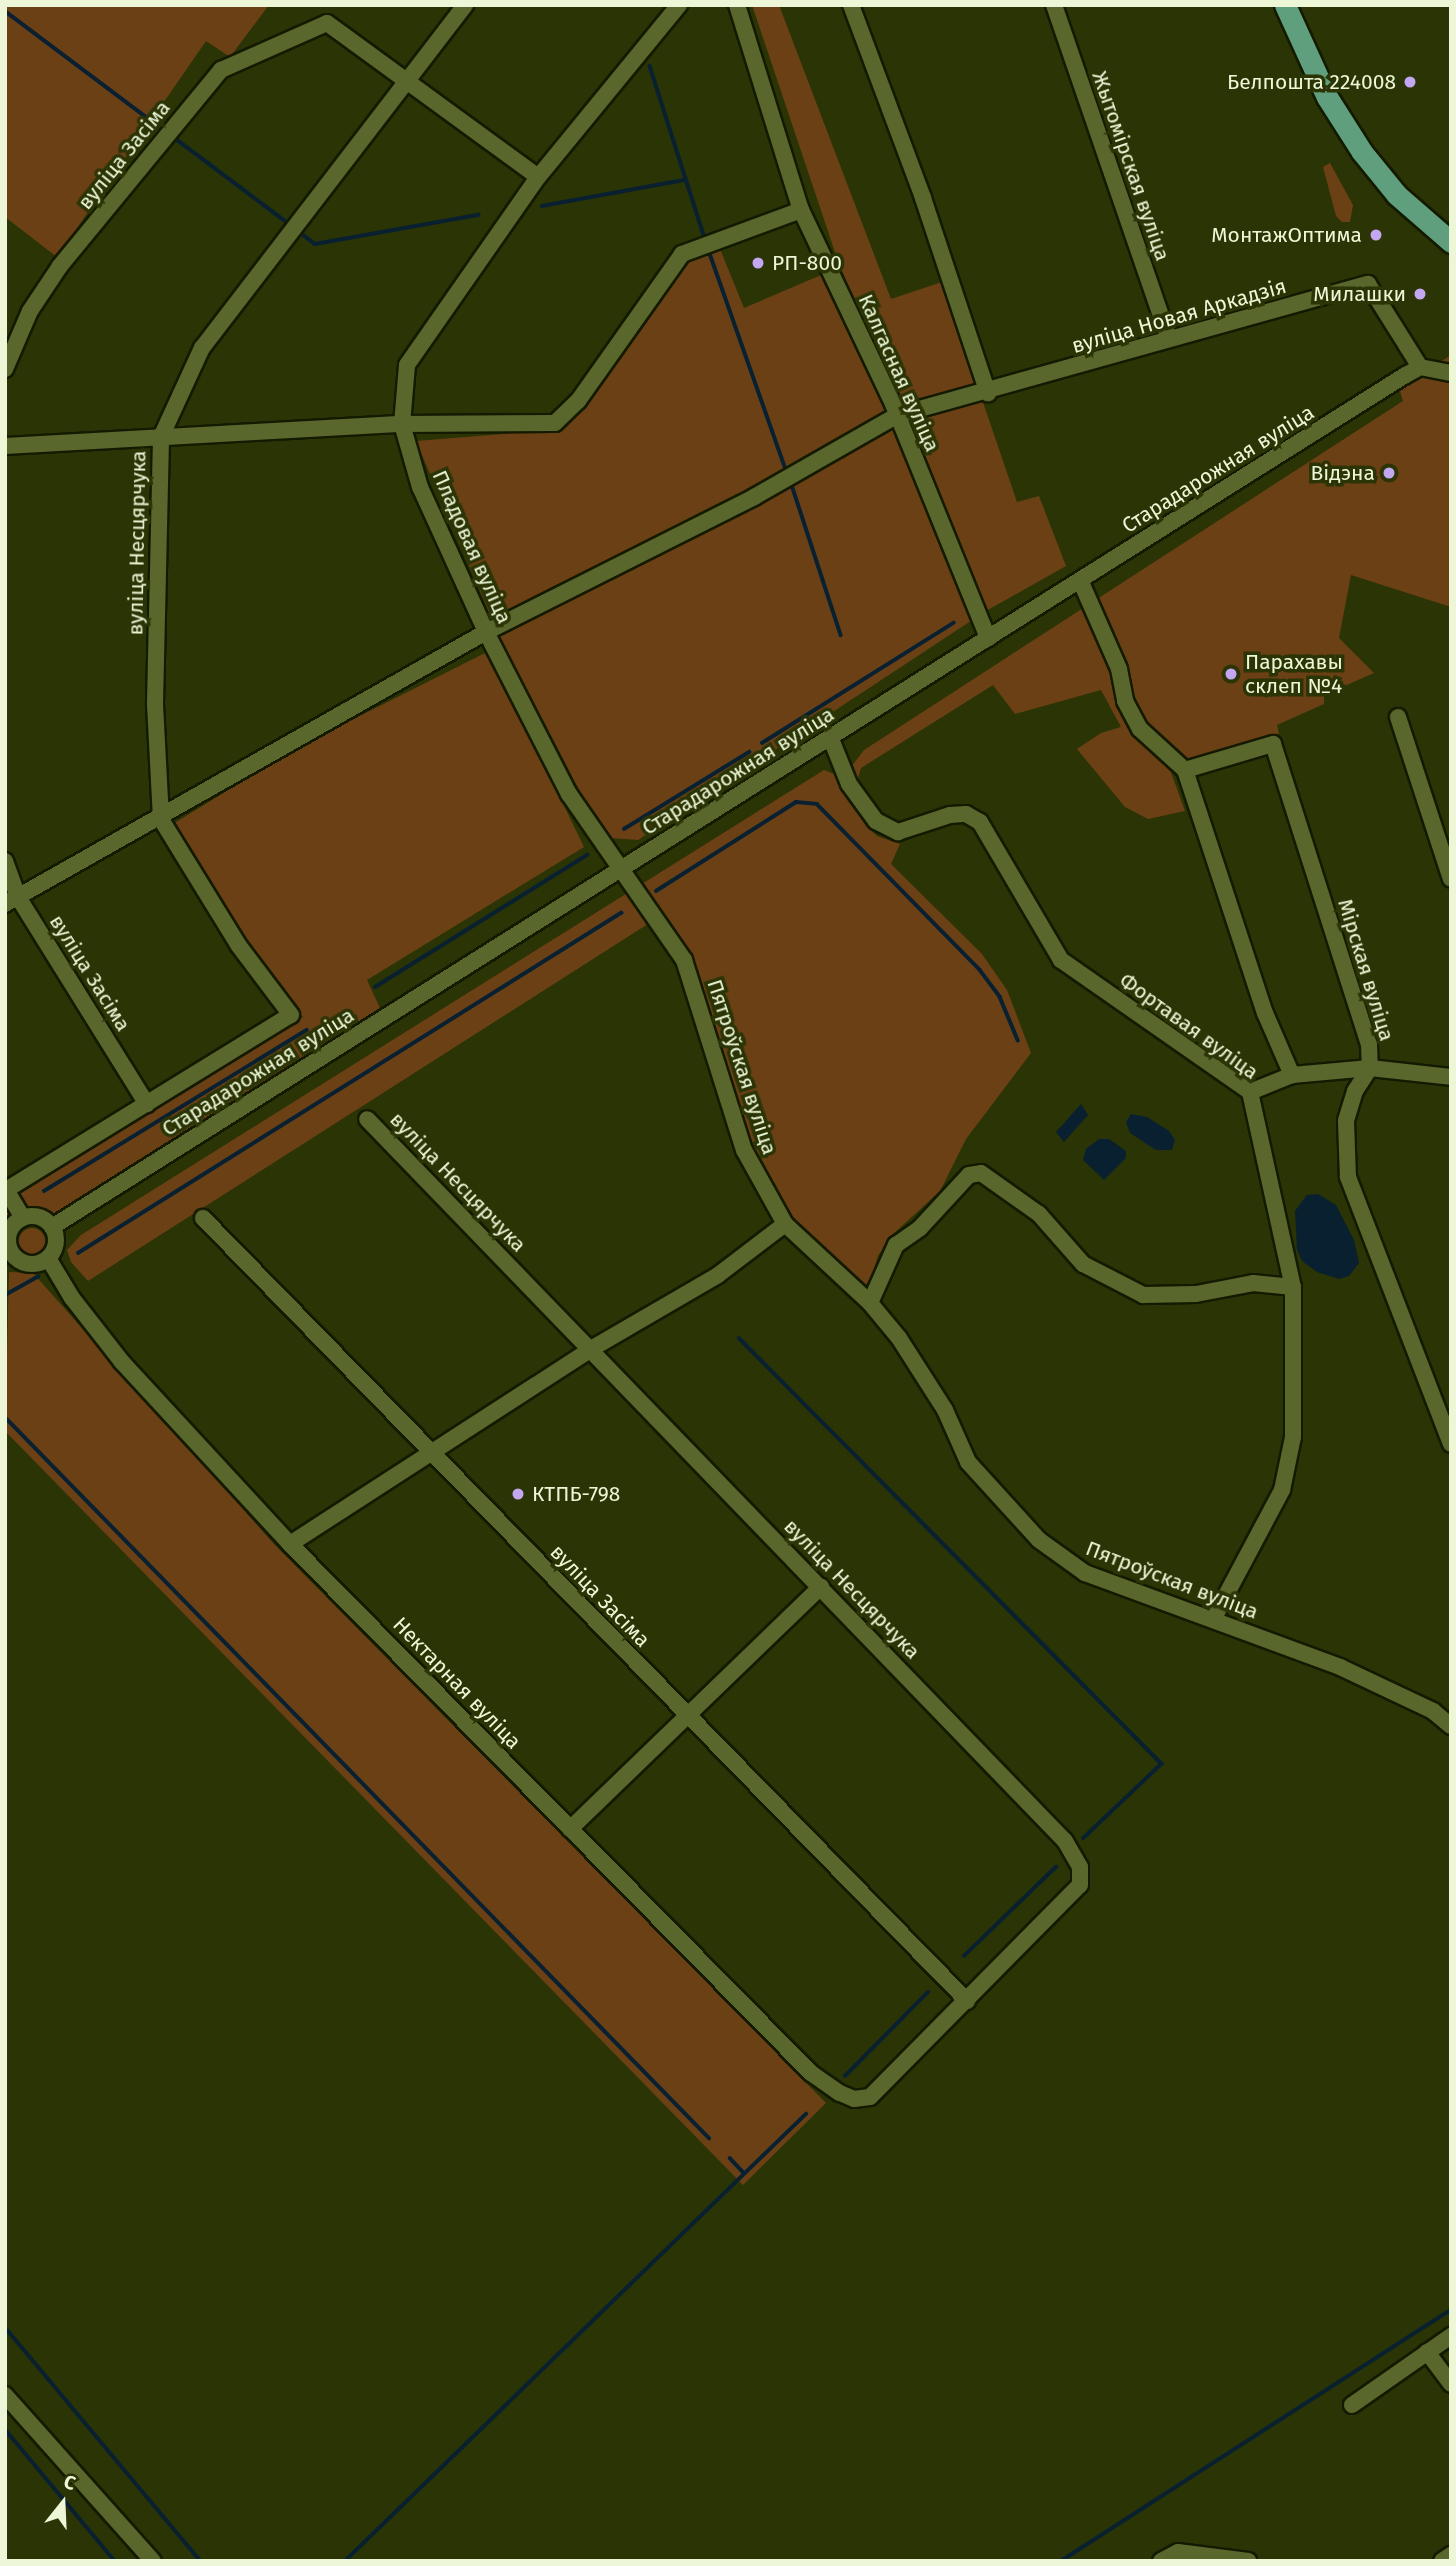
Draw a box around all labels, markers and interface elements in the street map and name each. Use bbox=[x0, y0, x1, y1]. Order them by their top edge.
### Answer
street label: Жытомірская вуліца bbox=[1087, 68, 1175, 264]
place label: Белпошта 224008 bbox=[1227, 69, 1396, 95]
marker: Белпошта 224008 bbox=[1402, 74, 1418, 90]
street label: вуліца Засіма bbox=[72, 95, 176, 215]
place label: МонтажОптима bbox=[1211, 222, 1362, 248]
marker: МонтажОптима bbox=[1368, 227, 1384, 243]
place label: РП-800 bbox=[772, 250, 842, 276]
marker: РП-800 bbox=[750, 255, 766, 271]
street label: вуліца Новая Аркадзія bbox=[1069, 273, 1289, 359]
place label: Милашки bbox=[1313, 281, 1406, 307]
marker: Милашки bbox=[1412, 286, 1428, 302]
street label: Калгасная вуліца bbox=[853, 290, 945, 456]
street label: Старадарожная вуліца bbox=[1117, 400, 1319, 538]
street label: вуліца Несцярчука bbox=[123, 450, 151, 636]
place label: Відэна bbox=[1311, 460, 1375, 486]
marker: Відэна bbox=[1381, 465, 1397, 481]
street label: Пладовая вуліца bbox=[427, 466, 517, 628]
place label: Парахавы склеп №4 bbox=[1245, 649, 1343, 699]
marker: Парахавы склеп №4 bbox=[1223, 666, 1239, 682]
street label: Старадарожная вуліца bbox=[637, 702, 839, 840]
street label: Мірская вуліца bbox=[1332, 896, 1400, 1044]
street label: вуліца Засіма bbox=[44, 910, 136, 1036]
street label: Фортавая вуліца bbox=[1115, 967, 1263, 1085]
street label: Пятроўская вуліца bbox=[702, 976, 782, 1158]
street label: Старадарожная вуліца bbox=[157, 1003, 359, 1141]
street label: вуліца Несцярчука bbox=[385, 1107, 531, 1257]
place label: КТПБ-798 bbox=[532, 1481, 620, 1507]
marker: КТПБ-798 bbox=[510, 1486, 526, 1502]
street label: вуліца Несцярчука bbox=[779, 1514, 925, 1664]
street label: Пятроўская вуліца bbox=[1082, 1536, 1262, 1624]
street label: вуліца Засіма bbox=[545, 1539, 655, 1653]
street label: Нектарная вуліца bbox=[388, 1612, 526, 1754]
north arrow bbox=[28, 2468, 98, 2538]
text: С bbox=[61, 2470, 78, 2495]

